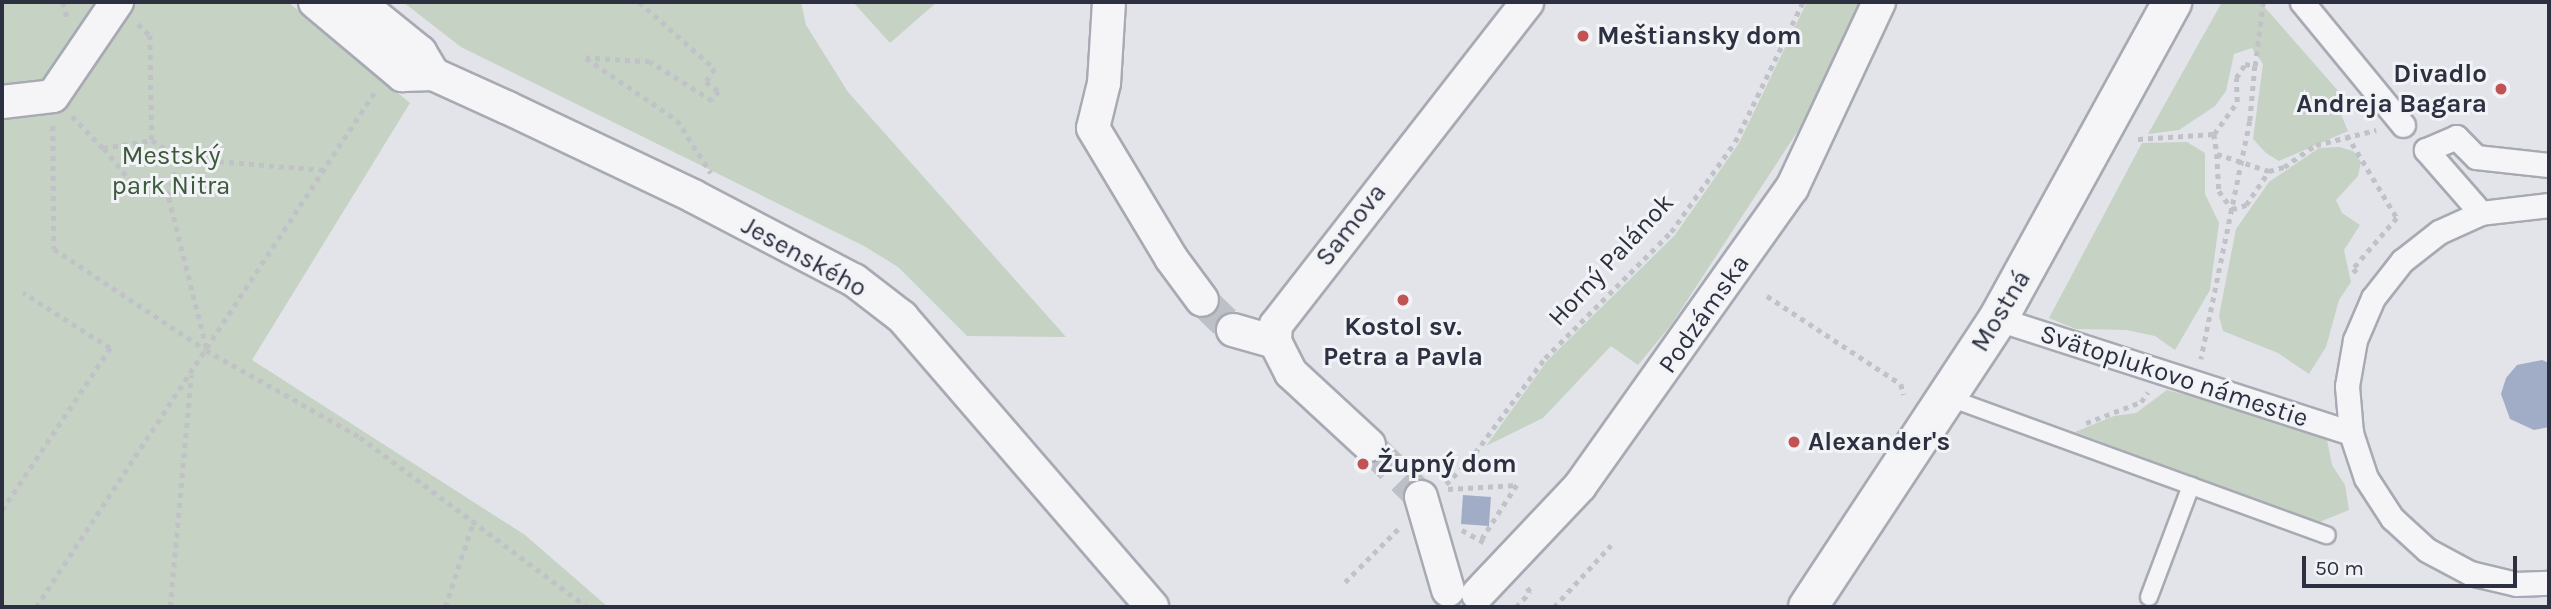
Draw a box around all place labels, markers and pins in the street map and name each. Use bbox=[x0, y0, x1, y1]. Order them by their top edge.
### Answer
place label: Meštiansky dom bbox=[1597, 20, 1801, 52]
marker: Meštiansky dom bbox=[1575, 28, 1591, 44]
place label: Divadlo Andreja Bagara bbox=[2296, 58, 2487, 119]
marker: Divadlo Andreja Bagara bbox=[2493, 81, 2509, 97]
marker: Kostol sv. Petra a Pavla bbox=[1395, 292, 1411, 308]
place label: Kostol sv. Petra a Pavla bbox=[1323, 311, 1483, 372]
place label: Alexander's bbox=[1808, 426, 1950, 458]
marker: Alexander's bbox=[1786, 434, 1802, 450]
place label: Župný dom bbox=[1377, 448, 1517, 480]
marker: Župný dom bbox=[1355, 456, 1371, 472]

